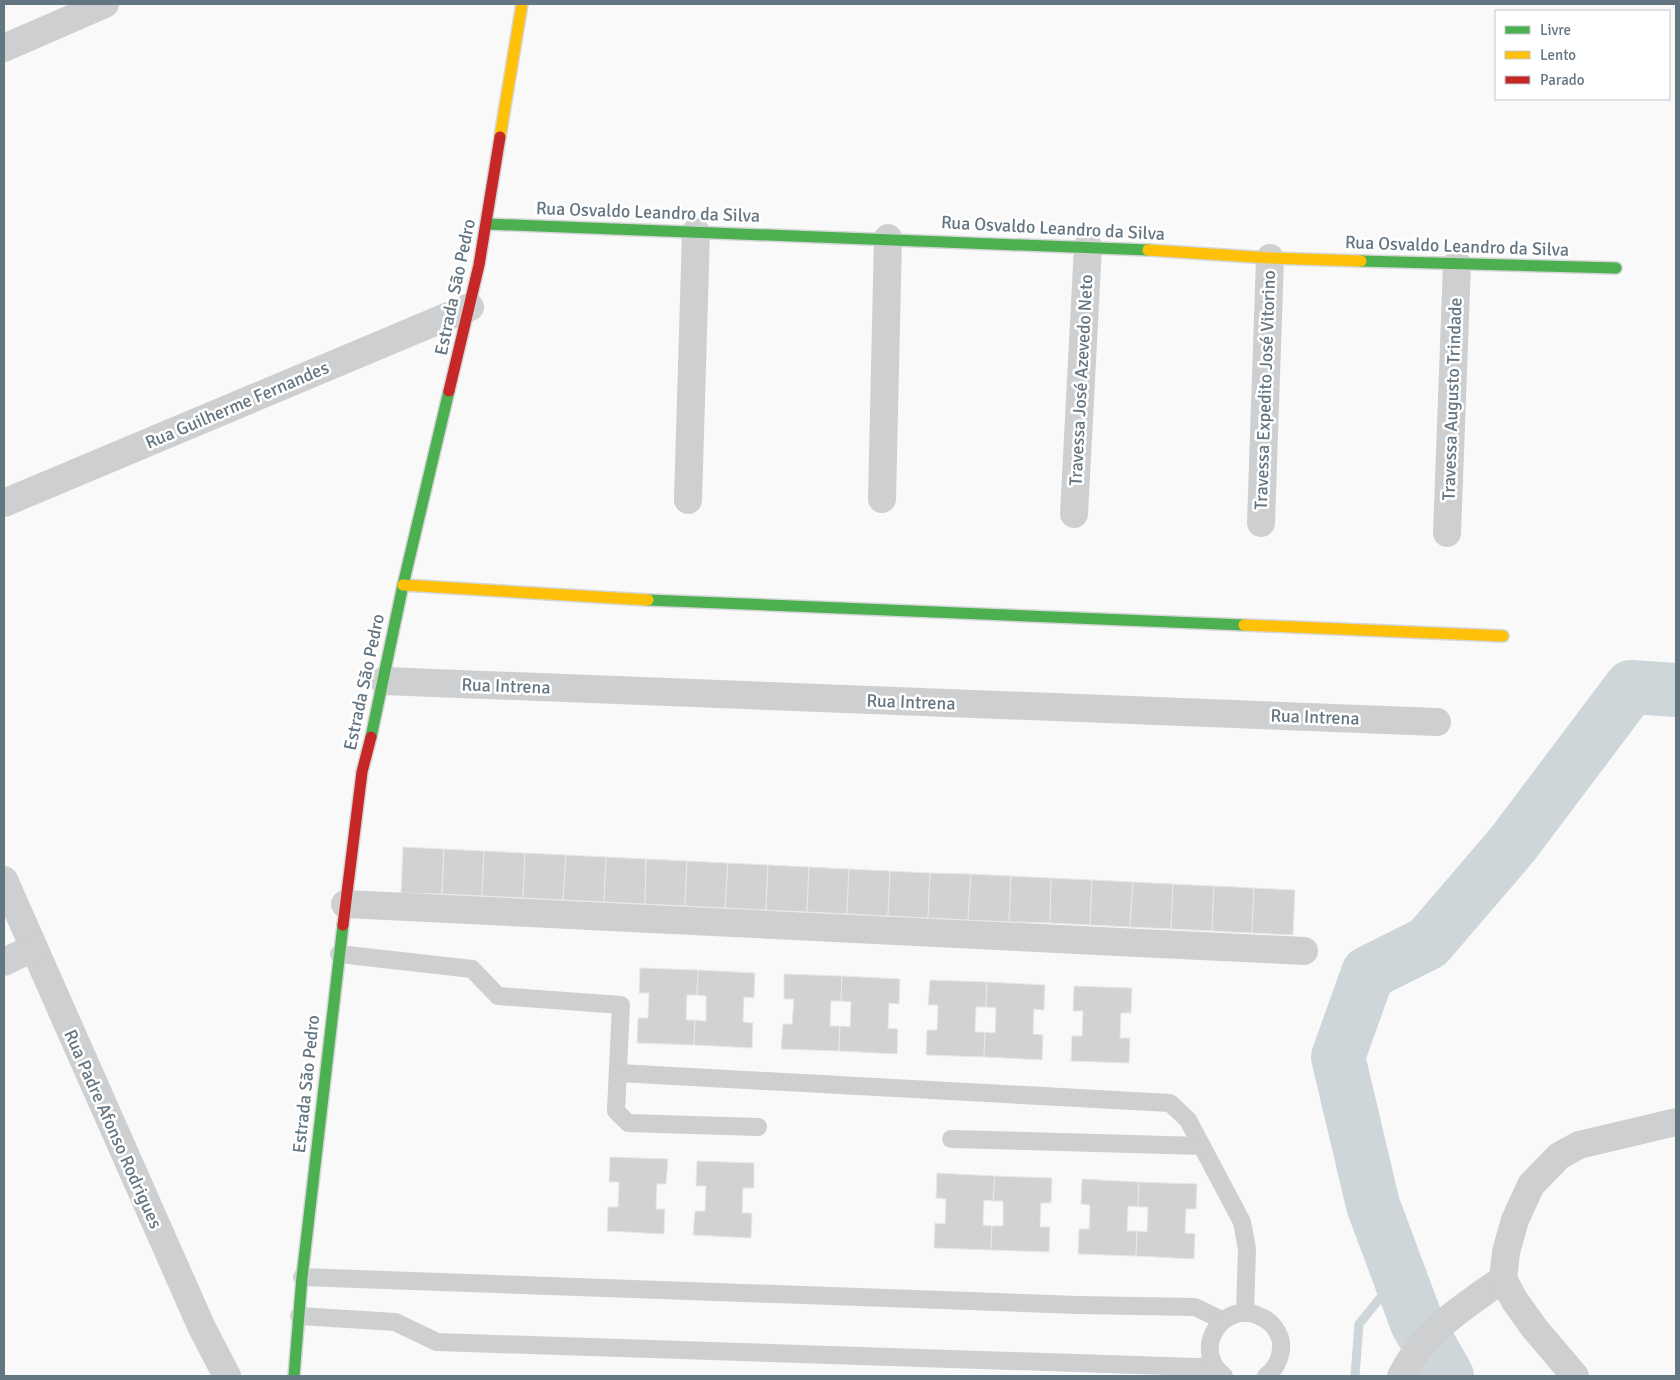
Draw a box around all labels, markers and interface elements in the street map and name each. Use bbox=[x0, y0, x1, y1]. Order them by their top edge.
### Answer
legend bbox=[1495, 10, 1670, 100]
text: Livre bbox=[1540, 21, 1571, 39]
text: Lento bbox=[1540, 46, 1576, 64]
text: Parado bbox=[1540, 71, 1585, 89]
street label: Rua Osvaldo Leandro da Silva bbox=[536, 197, 760, 227]
street label: Rua Osvaldo Leandro da Silva bbox=[940, 211, 1166, 245]
street label: Estrada São Pedro bbox=[430, 217, 480, 357]
street label: Rua Osvaldo Leandro da Silva bbox=[1345, 231, 1569, 261]
street label: Travessa Expedito José Vitorino bbox=[1250, 270, 1280, 510]
street label: Travessa José Azevedo Neto bbox=[1064, 274, 1098, 486]
street label: Travessa Augusto Trindade bbox=[1437, 297, 1467, 501]
street label: Rua Guilherme Fernandes bbox=[142, 356, 332, 454]
street label: Estrada São Pedro bbox=[339, 612, 389, 752]
street label: Rua Intrena bbox=[461, 673, 551, 699]
street label: Rua Intrena bbox=[866, 689, 956, 715]
street label: Rua Intrena bbox=[1270, 704, 1360, 730]
street label: Estrada São Pedro bbox=[288, 1014, 324, 1154]
street label: Rua Padre Afonso Rodrigues bbox=[59, 1026, 167, 1232]

